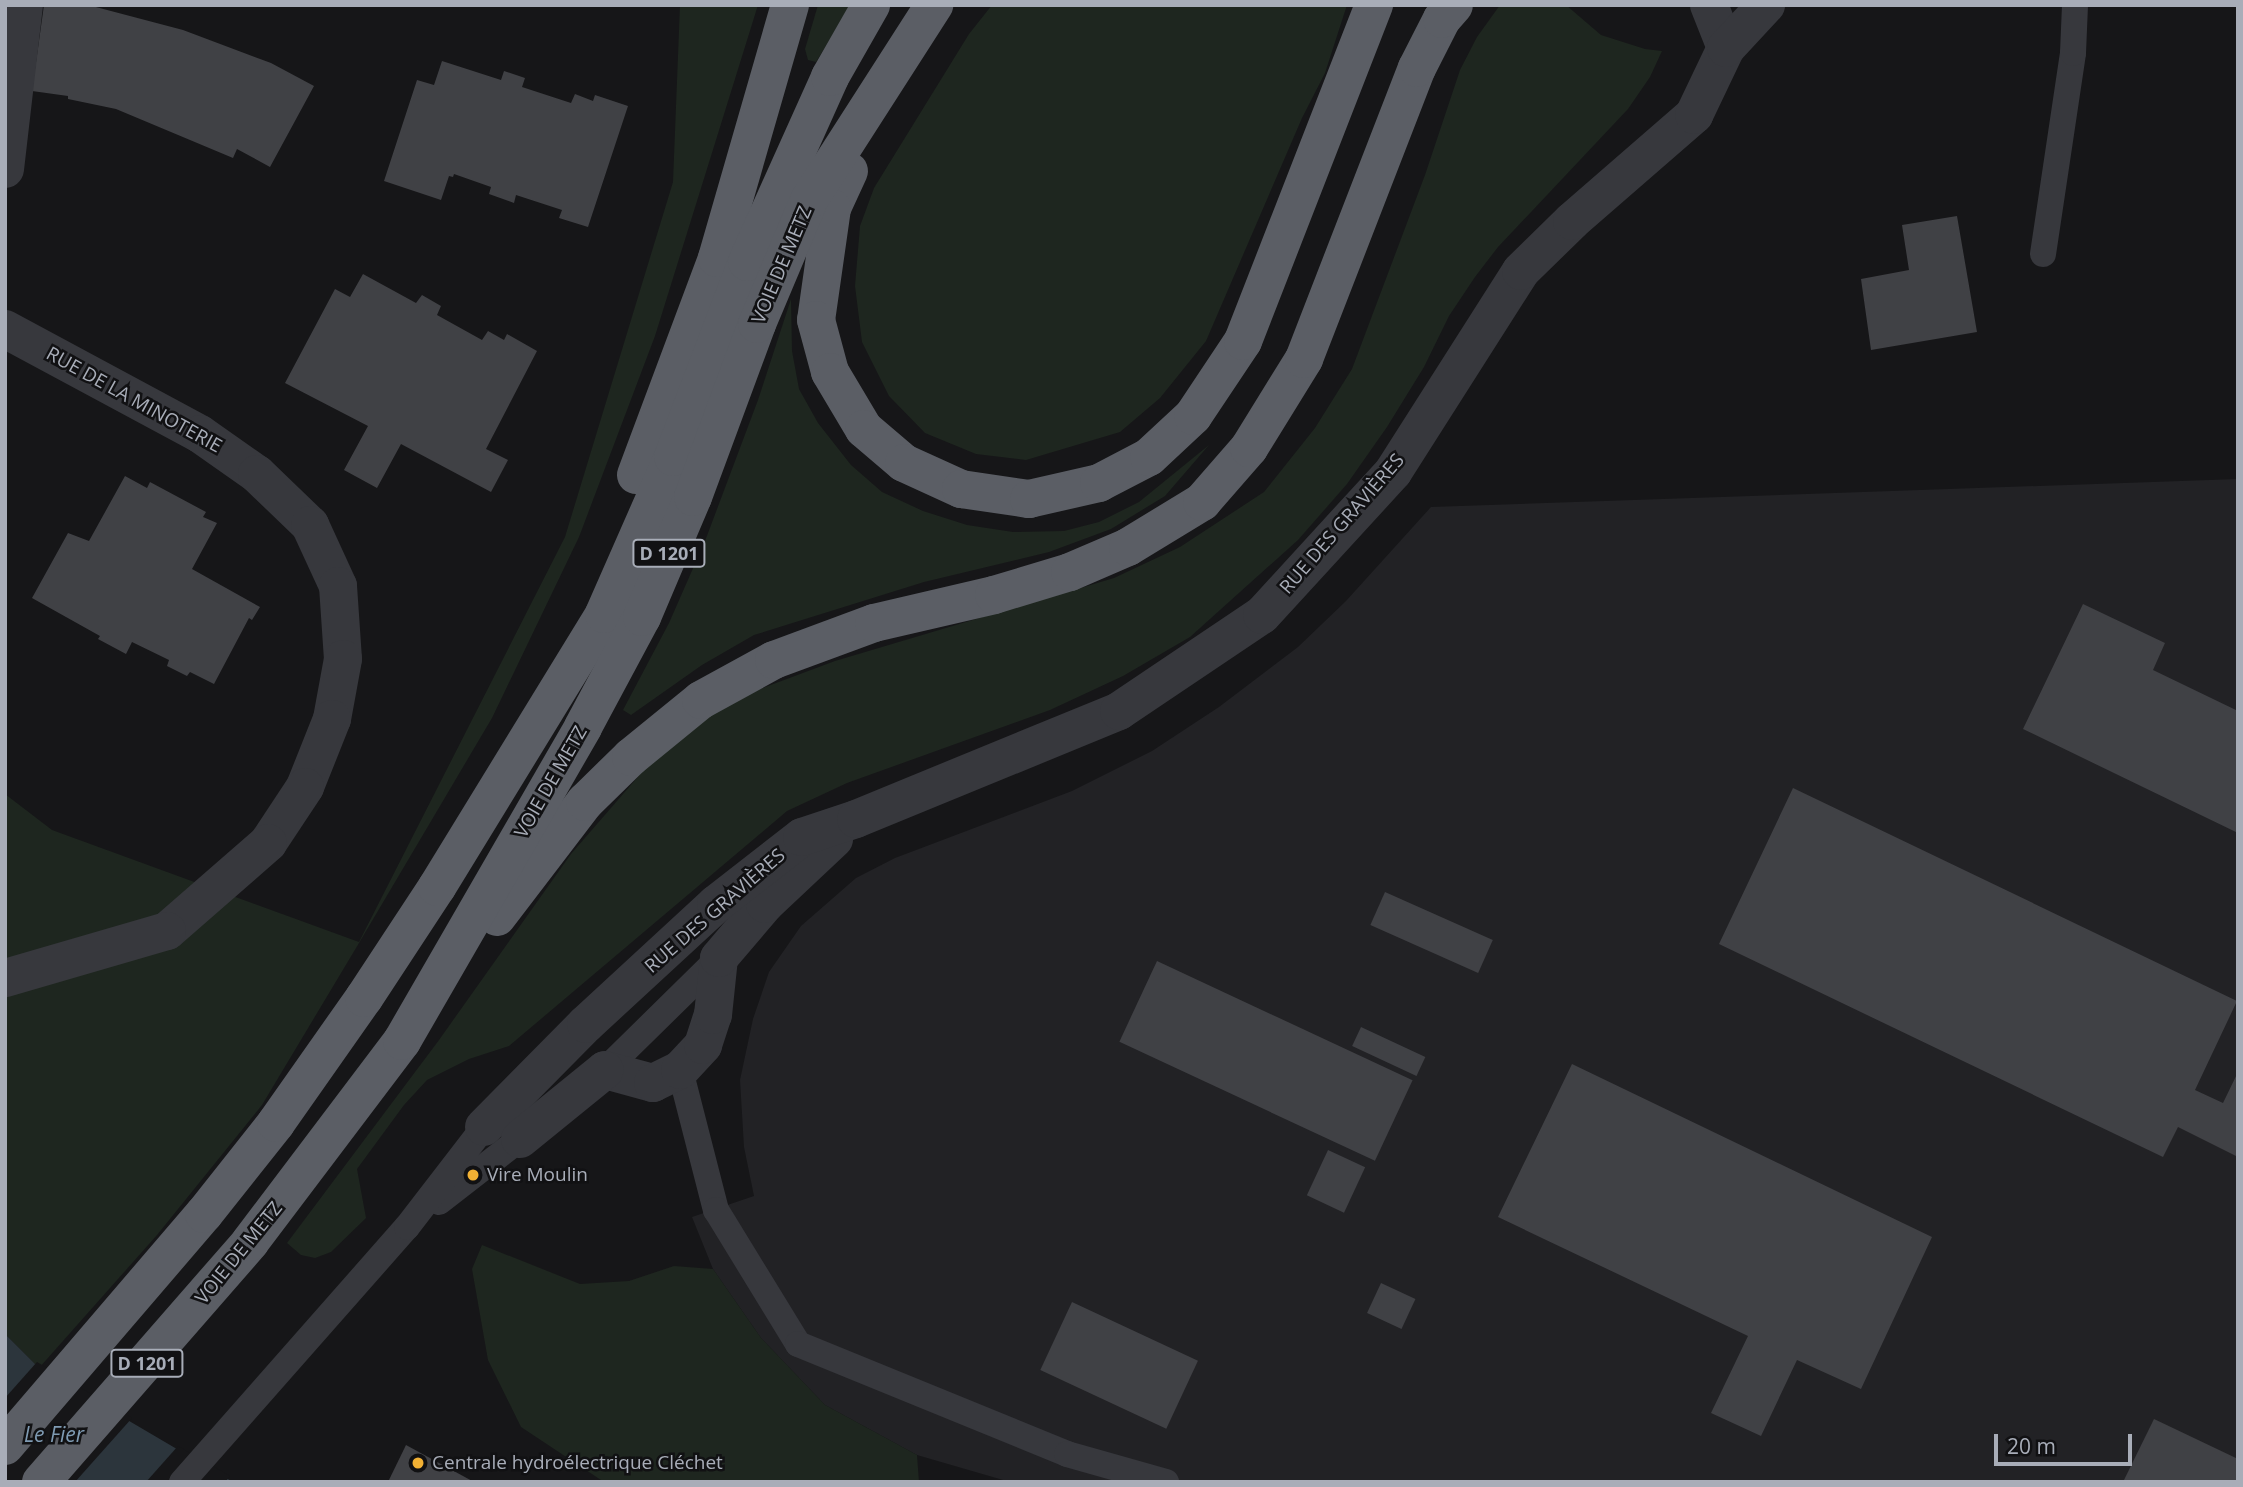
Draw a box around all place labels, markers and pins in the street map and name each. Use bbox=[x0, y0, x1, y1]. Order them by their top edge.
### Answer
place label: Vire Moulin bbox=[487, 1164, 588, 1186]
marker: Vire Moulin bbox=[465, 1167, 481, 1183]
place label: Centrale hydroélectrique Cléchet bbox=[432, 1452, 723, 1474]
marker: Centrale hydroélectrique Cléchet bbox=[410, 1455, 426, 1471]

